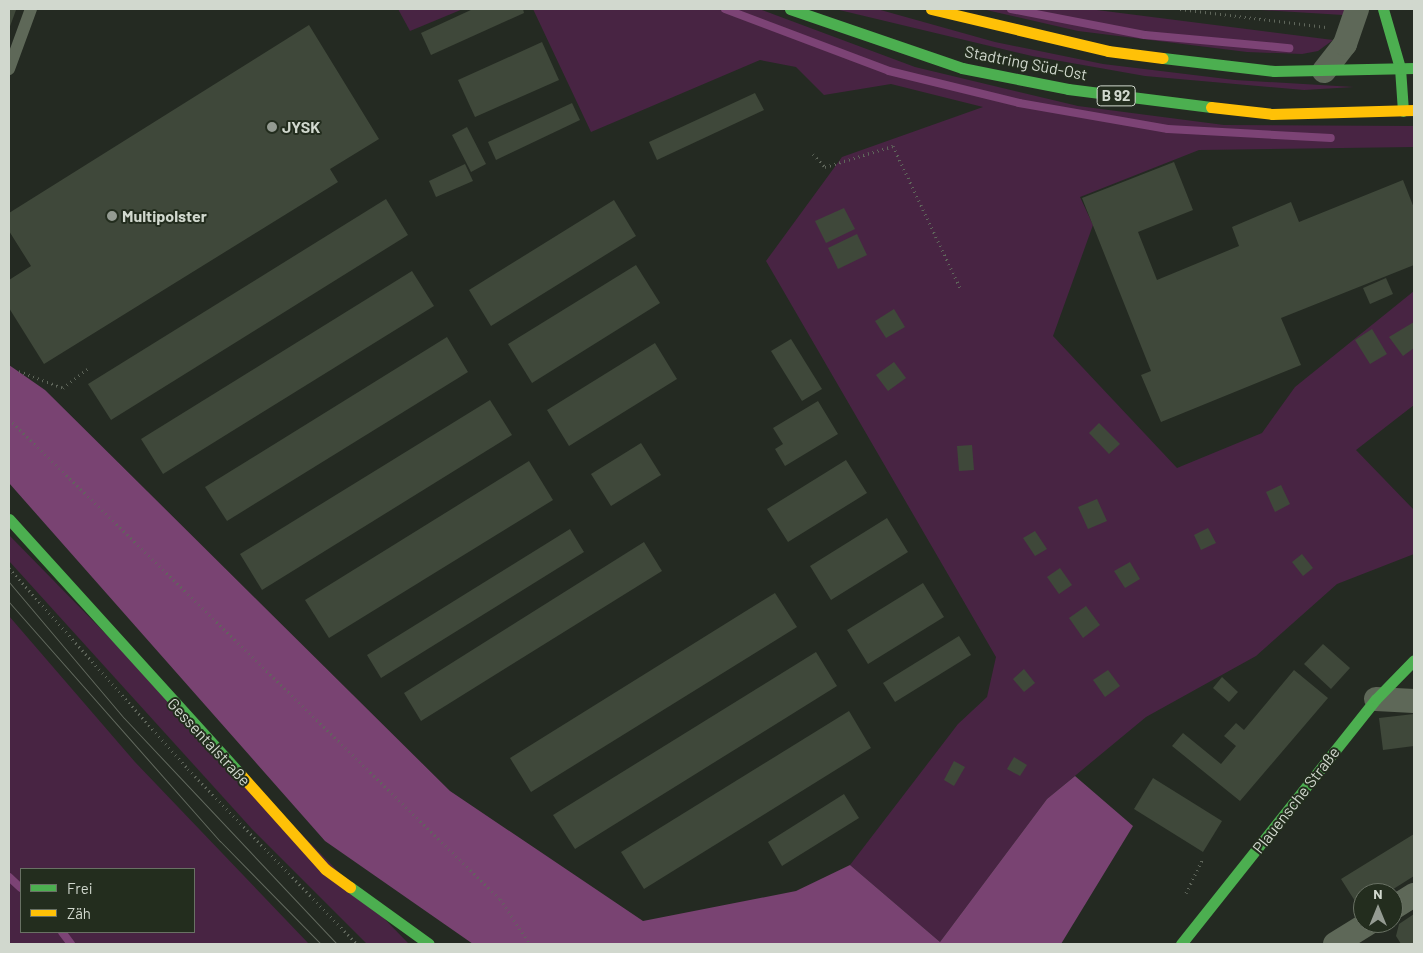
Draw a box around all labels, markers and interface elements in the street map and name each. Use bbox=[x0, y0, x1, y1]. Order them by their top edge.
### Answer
street label: Stadtring Süd-Ost bbox=[963, 42, 1089, 84]
road number: B 92 bbox=[1096, 84, 1136, 108]
place label: JYSK bbox=[282, 117, 320, 137]
marker: JYSK bbox=[266, 121, 278, 133]
place label: Multipolster bbox=[122, 206, 207, 226]
marker: Multipolster bbox=[106, 210, 118, 222]
street label: Gessentalstraße bbox=[163, 694, 255, 790]
street label: Plauensche Straße bbox=[1248, 743, 1344, 857]
legend bbox=[20, 868, 195, 933]
text: Frei bbox=[67, 879, 93, 897]
north arrow bbox=[1353, 883, 1403, 933]
text: N bbox=[1373, 885, 1383, 902]
text: Zäh bbox=[67, 904, 91, 922]

